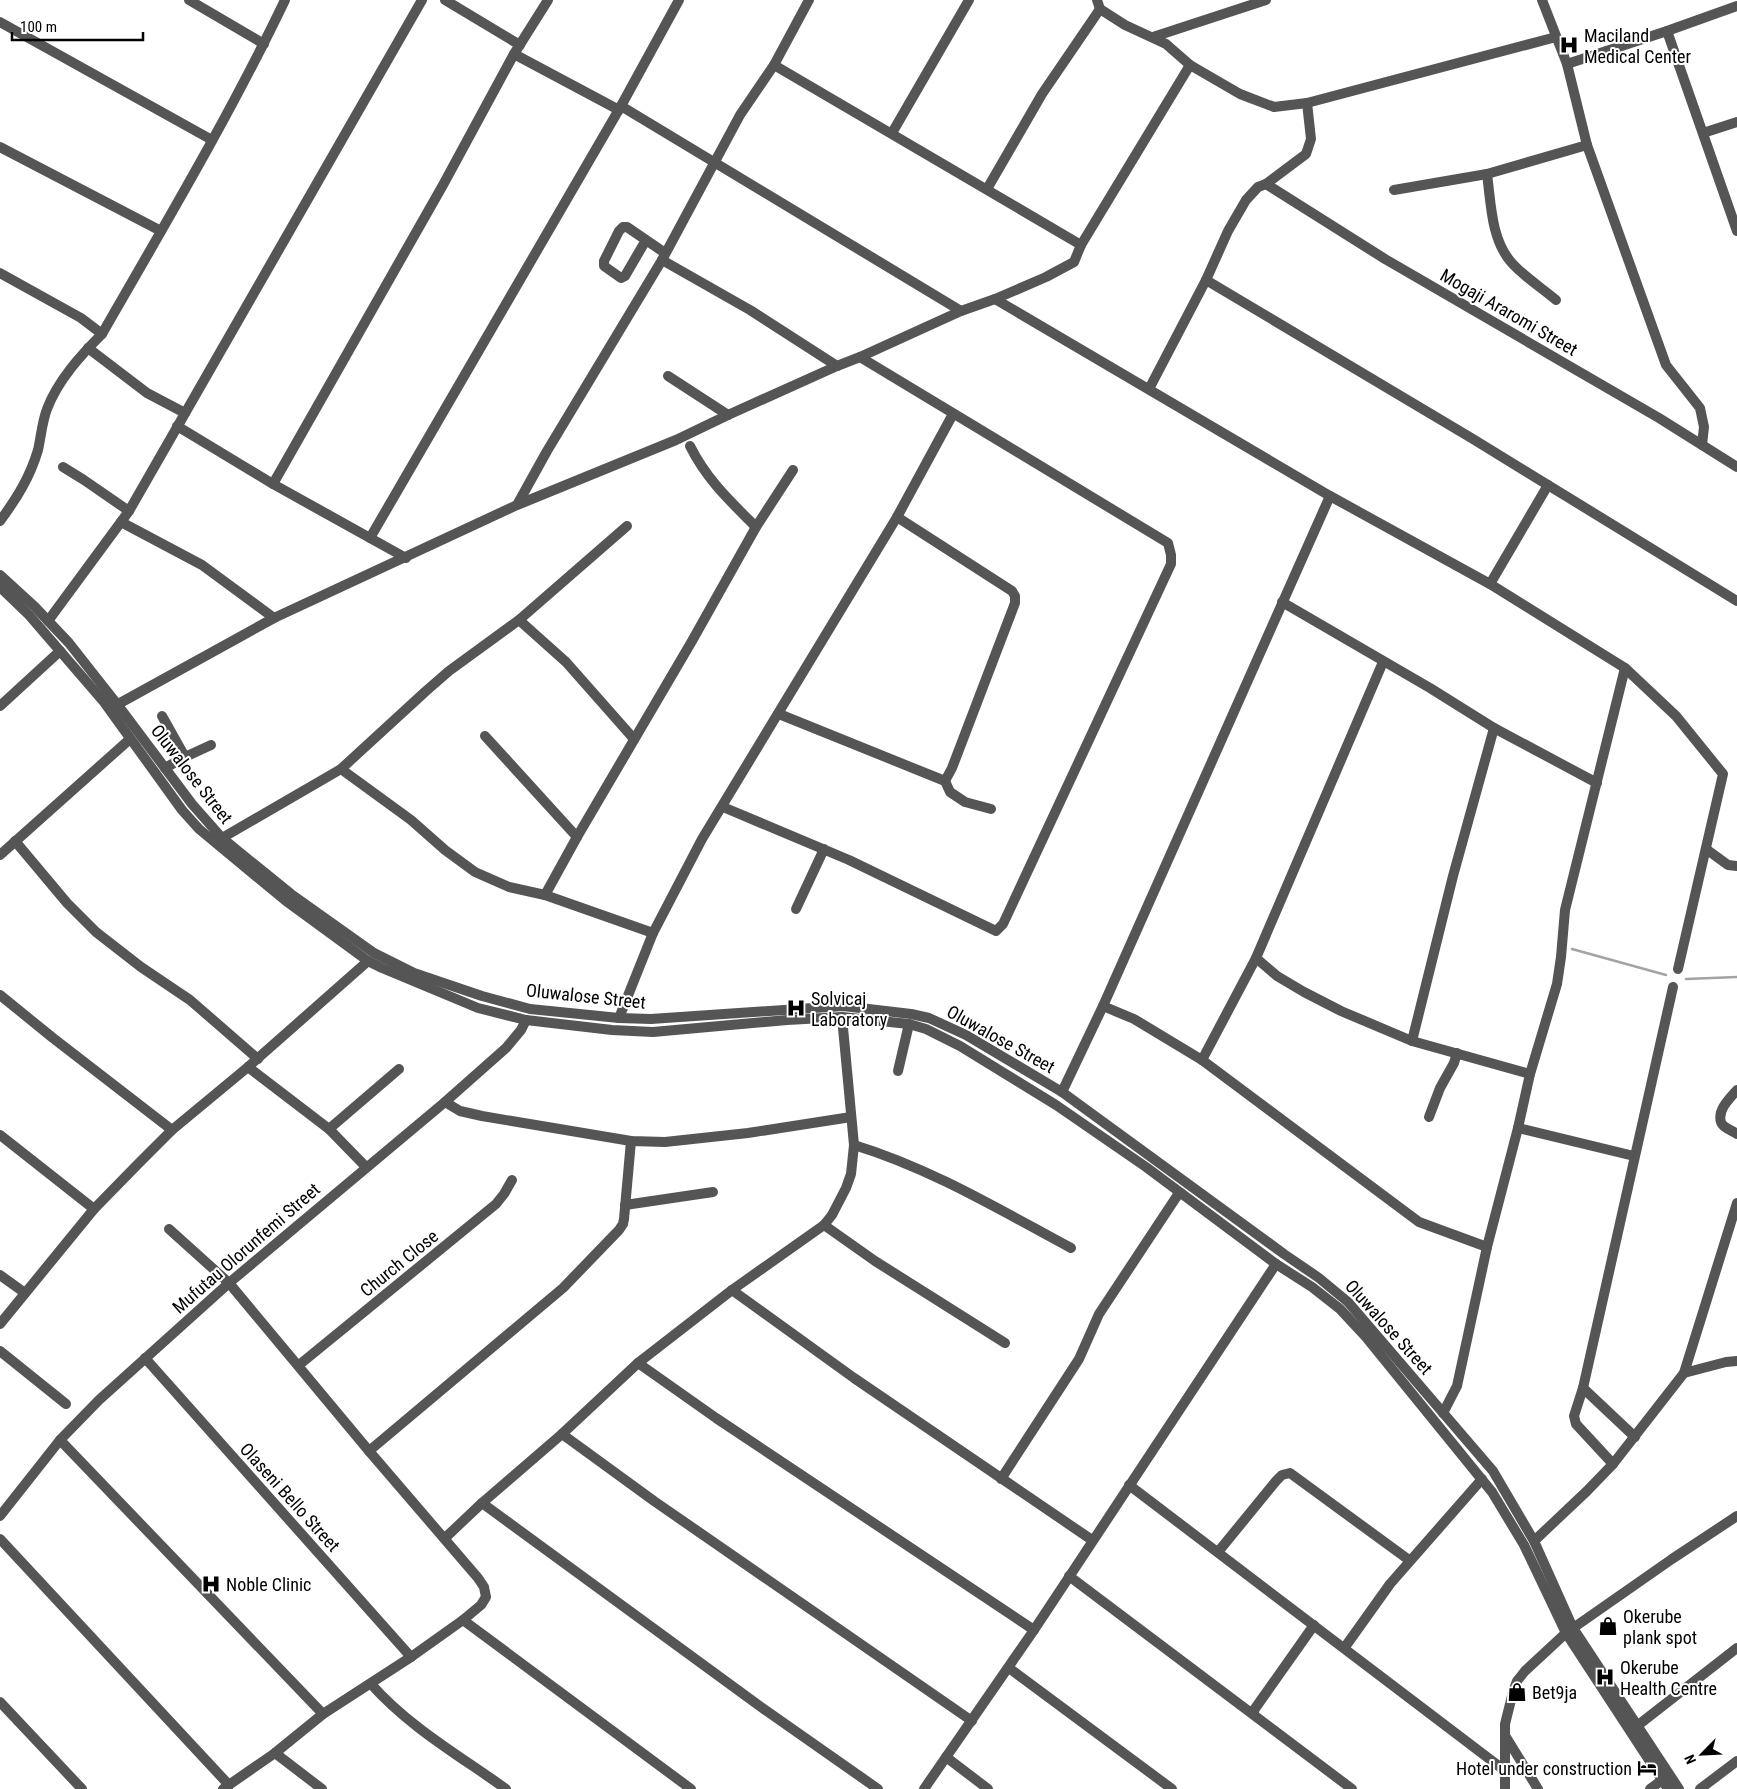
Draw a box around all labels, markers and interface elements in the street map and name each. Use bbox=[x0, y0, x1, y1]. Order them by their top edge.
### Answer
scale bar bbox=[12, 10, 144, 42]
text: 100 m bbox=[20, 18, 57, 36]
place label: Maciland Medical Center bbox=[1584, 25, 1691, 67]
hospital icon: Maciland Medical Center bbox=[1558, 34, 1580, 56]
street label: Mogaji Araromi Street bbox=[1437, 264, 1581, 360]
street label: Oluwalose Street bbox=[147, 720, 237, 828]
street label: Oluwalose Street bbox=[525, 979, 647, 1013]
place label: Solvicaj Laboratory bbox=[811, 988, 888, 1030]
hospital icon: Solvicaj Laboratory bbox=[785, 997, 807, 1019]
street label: Oluwalose Street bbox=[943, 1001, 1059, 1077]
street label: Mufutau Olorunfemi Street bbox=[168, 1178, 324, 1318]
street label: Church Close bbox=[356, 1225, 442, 1301]
street label: Oluwalose Street bbox=[1341, 1275, 1437, 1379]
street label: Olaseni Bello Street bbox=[236, 1438, 344, 1556]
hospital icon: Noble Clinic bbox=[200, 1573, 222, 1595]
place label: Noble Clinic bbox=[226, 1574, 311, 1595]
place label: Okerube plank spot bbox=[1623, 1606, 1697, 1648]
shop icon: Okerube plank spot bbox=[1597, 1615, 1619, 1637]
place label: Okerube Health Centre bbox=[1620, 1657, 1717, 1699]
hospital icon: Okerube Health Centre bbox=[1594, 1666, 1616, 1688]
shop icon: Bet9ja bbox=[1506, 1681, 1528, 1703]
place label: Bet9ja bbox=[1532, 1682, 1577, 1703]
north arrow bbox=[1677, 1729, 1727, 1779]
text: N bbox=[1681, 1752, 1699, 1766]
hotel icon: Hotel under construction bbox=[1636, 1757, 1658, 1779]
place label: Hotel under construction bbox=[1456, 1758, 1632, 1779]

